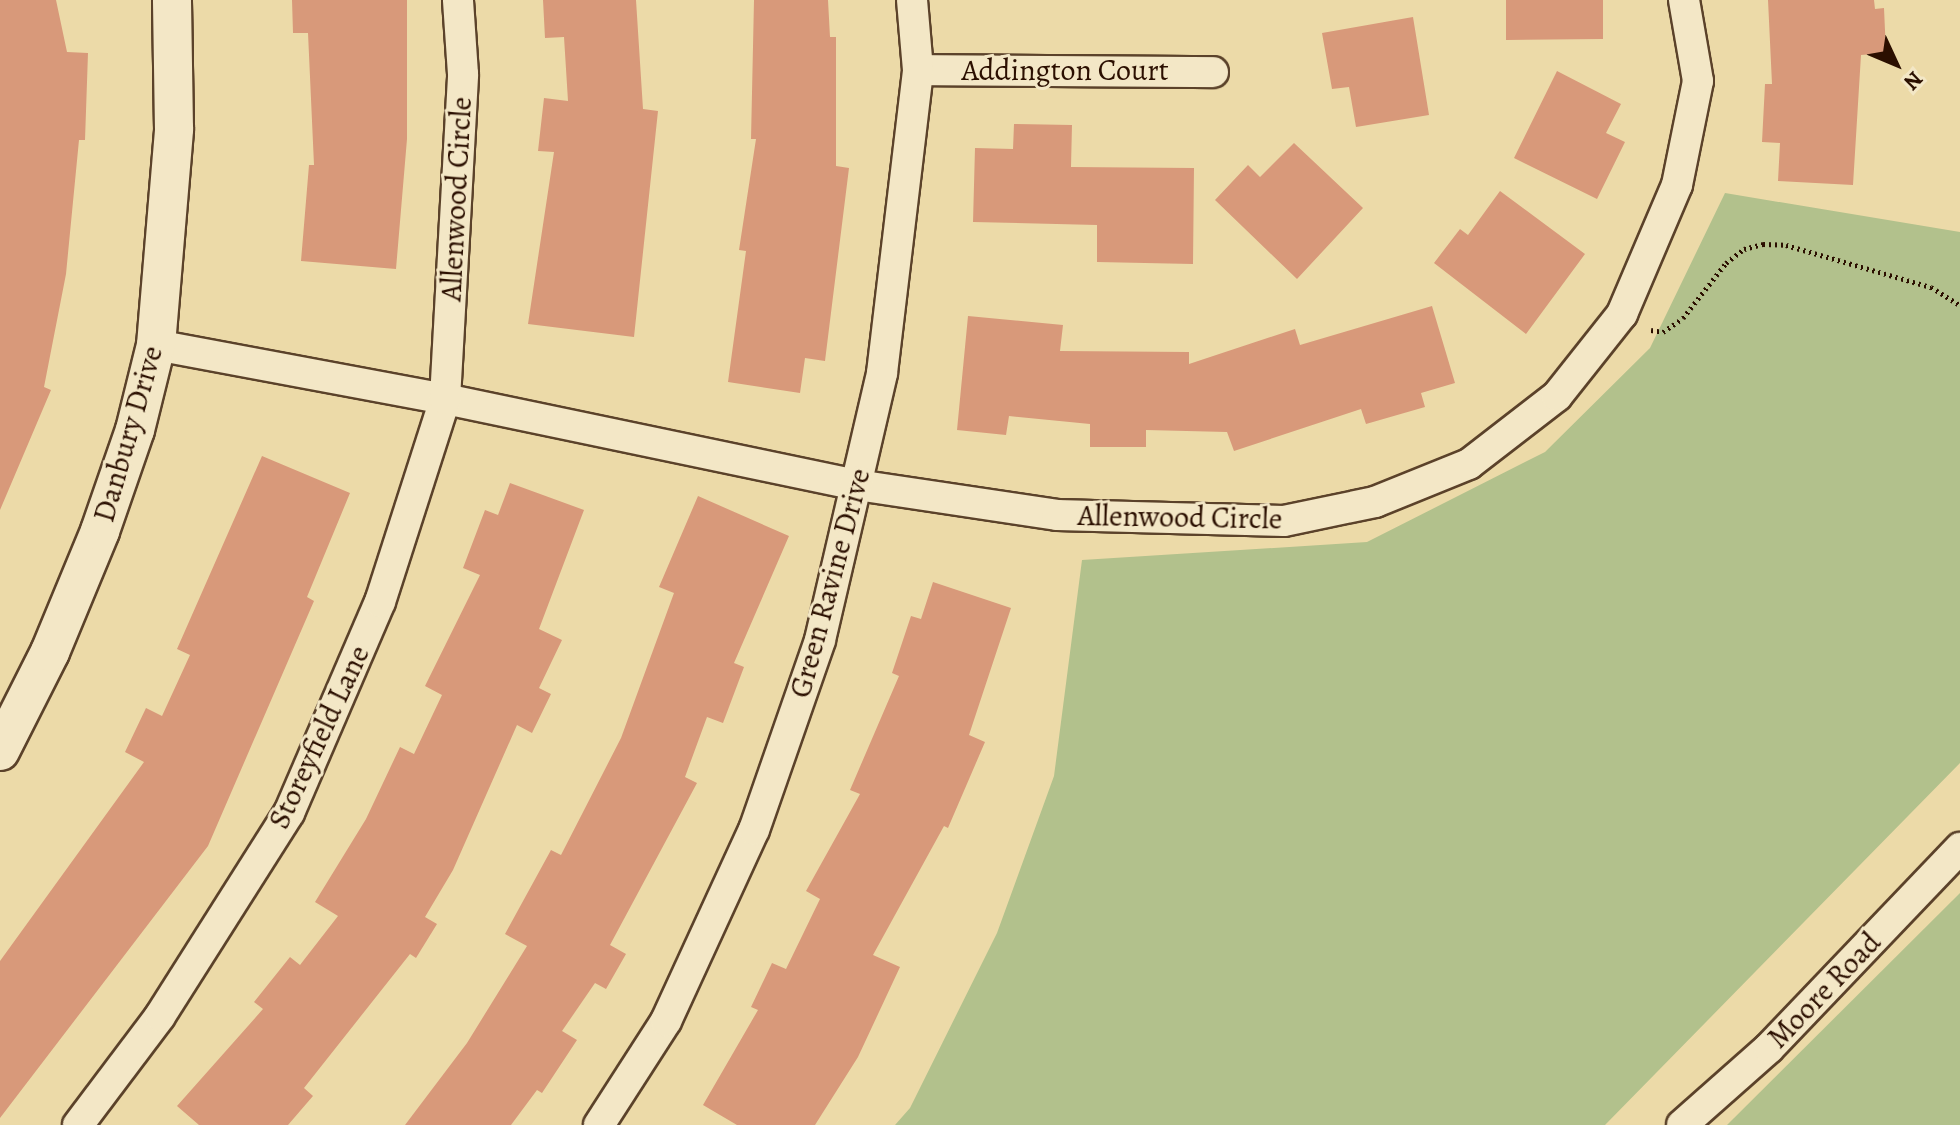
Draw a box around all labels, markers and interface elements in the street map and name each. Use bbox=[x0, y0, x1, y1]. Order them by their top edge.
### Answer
north arrow bbox=[1856, 24, 1936, 104]
street label: Addington Court bbox=[961, 52, 1169, 88]
text: N bbox=[1897, 64, 1930, 97]
street label: Allenwood Circle bbox=[433, 96, 479, 302]
street label: Danbury Drive bbox=[86, 342, 170, 526]
street label: Green Ravine Drive bbox=[782, 464, 878, 702]
street label: Allenwood Circle bbox=[1077, 497, 1283, 537]
street label: Storeyfield Lane bbox=[261, 640, 377, 834]
street label: Moore Road bbox=[1760, 924, 1888, 1056]

